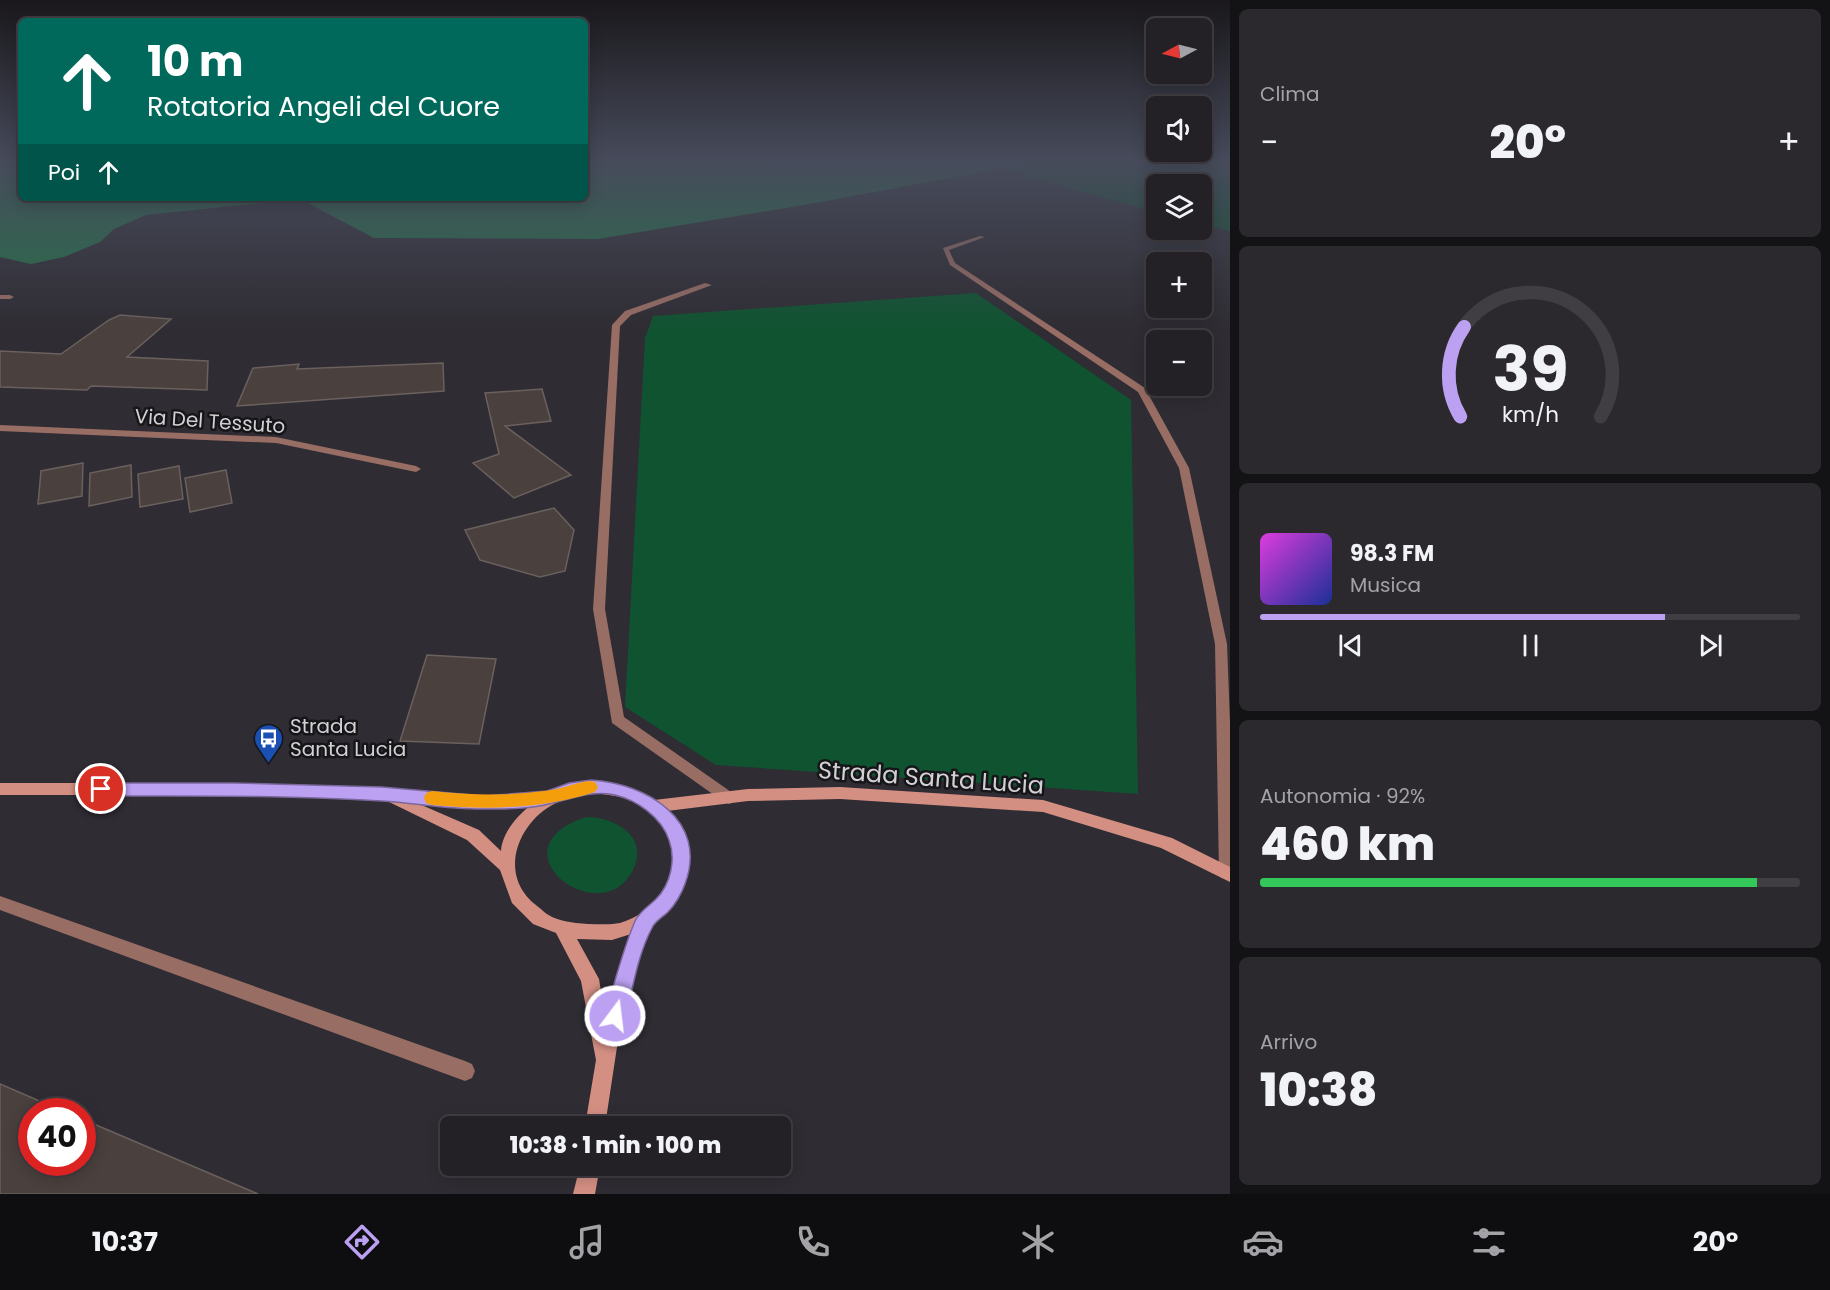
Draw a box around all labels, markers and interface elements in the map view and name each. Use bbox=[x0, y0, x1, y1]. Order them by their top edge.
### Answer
north arrow bbox=[1146, 18, 1212, 84]
map controls bbox=[1146, 18, 1212, 396]
text: 10 m bbox=[147, 32, 244, 91]
icon: ahead bbox=[48, 42, 126, 120]
text: Clima bbox=[1260, 80, 1319, 108]
text: Rotatoria Angeli del Cuore bbox=[147, 88, 500, 125]
button: sound bbox=[1146, 96, 1212, 162]
text: 20° bbox=[1489, 111, 1566, 174]
text: − bbox=[1260, 119, 1278, 166]
text: + bbox=[1777, 119, 1800, 166]
icon: ahead bbox=[92, 156, 125, 189]
text: Poi bbox=[48, 157, 80, 188]
button: layers bbox=[1146, 174, 1212, 240]
button: + bbox=[1146, 252, 1212, 318]
text: 39 bbox=[1492, 325, 1568, 413]
button: − bbox=[1146, 330, 1212, 396]
text: km/h bbox=[1501, 399, 1559, 430]
street label: Via Del Tessuto bbox=[134, 402, 286, 440]
text: 98.3 FM bbox=[1350, 538, 1434, 569]
text: Musica bbox=[1350, 571, 1421, 599]
icon: previous bbox=[1334, 629, 1367, 662]
icon: pause bbox=[1514, 629, 1547, 662]
icon: next bbox=[1694, 629, 1727, 662]
place label: Strada Santa Lucia bbox=[290, 712, 406, 763]
bus stop icon: Strada Santa Lucia bbox=[253, 722, 285, 764]
street label: Strada Santa Lucia bbox=[817, 753, 1045, 802]
pin bbox=[75, 763, 126, 814]
icon: arrive bbox=[84, 772, 117, 805]
text: Autonomia · 92% bbox=[1260, 782, 1425, 810]
text: 460 km bbox=[1260, 813, 1435, 876]
position arrow bbox=[583, 984, 647, 1048]
text: Arrivo bbox=[1260, 1028, 1317, 1056]
text: 10:38 bbox=[1260, 1059, 1377, 1122]
speed limit sign: 40 bbox=[18, 1098, 96, 1176]
text: 10:38 · 1 min · 100 m bbox=[510, 1130, 721, 1161]
icon: directions bbox=[341, 1221, 383, 1263]
icon: music bbox=[566, 1221, 608, 1263]
icon: phone bbox=[792, 1221, 834, 1263]
icon: climate bbox=[1017, 1221, 1059, 1263]
icon: car bbox=[1242, 1221, 1284, 1263]
icon: filters bbox=[1468, 1221, 1510, 1263]
text: 10:37 bbox=[92, 1223, 158, 1260]
text: 20° bbox=[1693, 1223, 1738, 1260]

